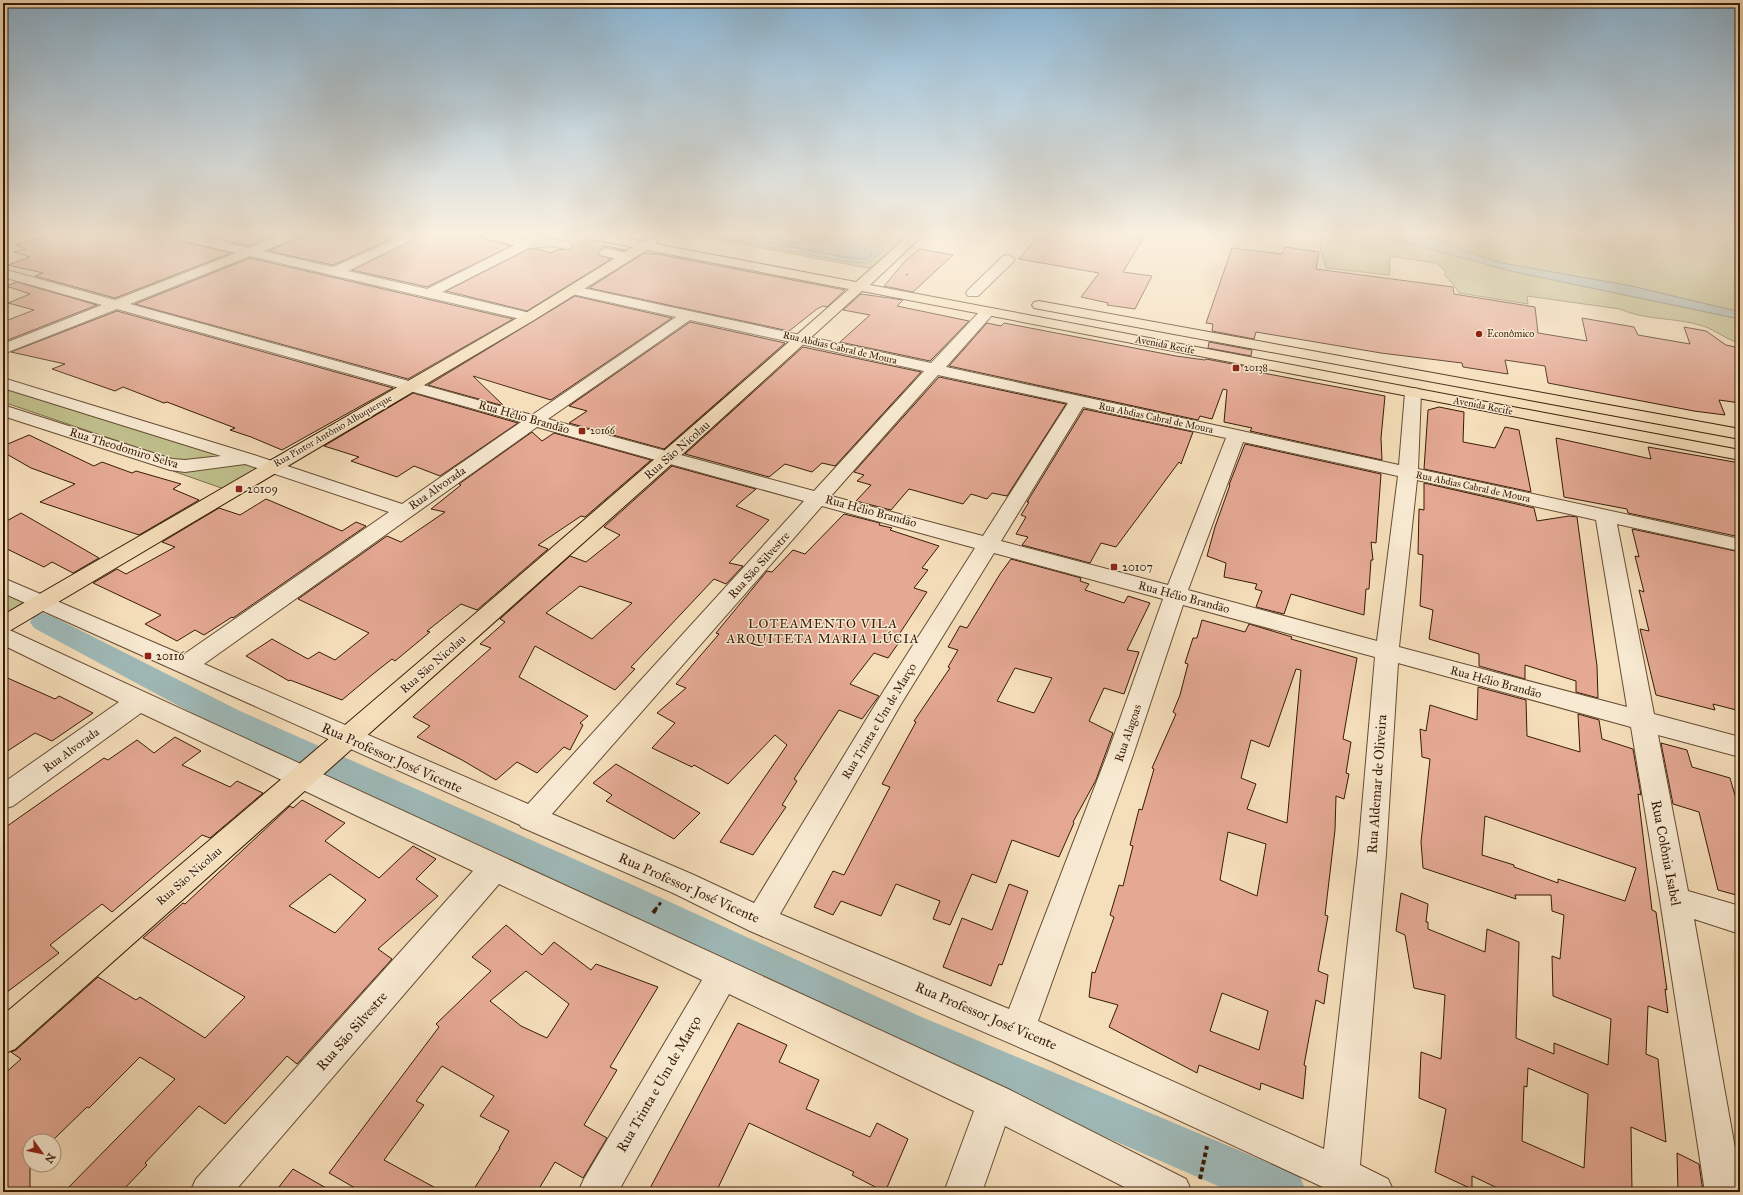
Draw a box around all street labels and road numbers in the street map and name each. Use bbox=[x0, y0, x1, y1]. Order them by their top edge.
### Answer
street label: Rua Abdias Cabral de Moura bbox=[782, 329, 899, 367]
street label: Avenida Recife bbox=[1133, 333, 1196, 357]
street label: Rua Pintor Antônio Albuquerque bbox=[272, 392, 395, 471]
street label: Avenida Recife bbox=[1451, 394, 1514, 418]
street label: Rua Hélio Brandão bbox=[477, 397, 571, 437]
street label: Rua Abdias Cabral de Moura bbox=[1098, 400, 1215, 436]
street label: Rua São Nicolau bbox=[641, 417, 713, 482]
street label: Rua Theodomiro Selva bbox=[68, 425, 181, 471]
street label: Rua Alvorada bbox=[406, 463, 469, 513]
street label: Rua Abdias Cabral de Moura bbox=[1415, 469, 1532, 505]
street label: Rua Hélio Brandão bbox=[824, 492, 918, 530]
street label: Rua São Silvestre bbox=[725, 529, 793, 601]
street label: Rua Hélio Brandão bbox=[1137, 578, 1231, 616]
street label: Rua São Nicolau bbox=[397, 631, 469, 696]
street label: Rua Trinta e Um de Março bbox=[839, 661, 919, 781]
street label: Rua Hélio Brandão bbox=[1449, 663, 1543, 701]
street label: Rua Alagoas bbox=[1112, 702, 1145, 764]
street label: Rua Aldemar de Oliveira bbox=[1364, 714, 1390, 854]
street label: Rua Professor José Vicente bbox=[319, 719, 465, 798]
street label: Rua Alvorada bbox=[40, 724, 103, 775]
street label: Rua Colônia Isabel bbox=[1647, 799, 1685, 907]
street label: Rua São Nicolau bbox=[153, 843, 225, 908]
street label: Rua Professor José Vicente bbox=[616, 849, 762, 928]
street label: Rua Professor José Vicente bbox=[912, 978, 1060, 1055]
street label: Rua São Silvestre bbox=[313, 988, 391, 1074]
street label: Rua Trinta e Um de Março bbox=[613, 1013, 705, 1155]

